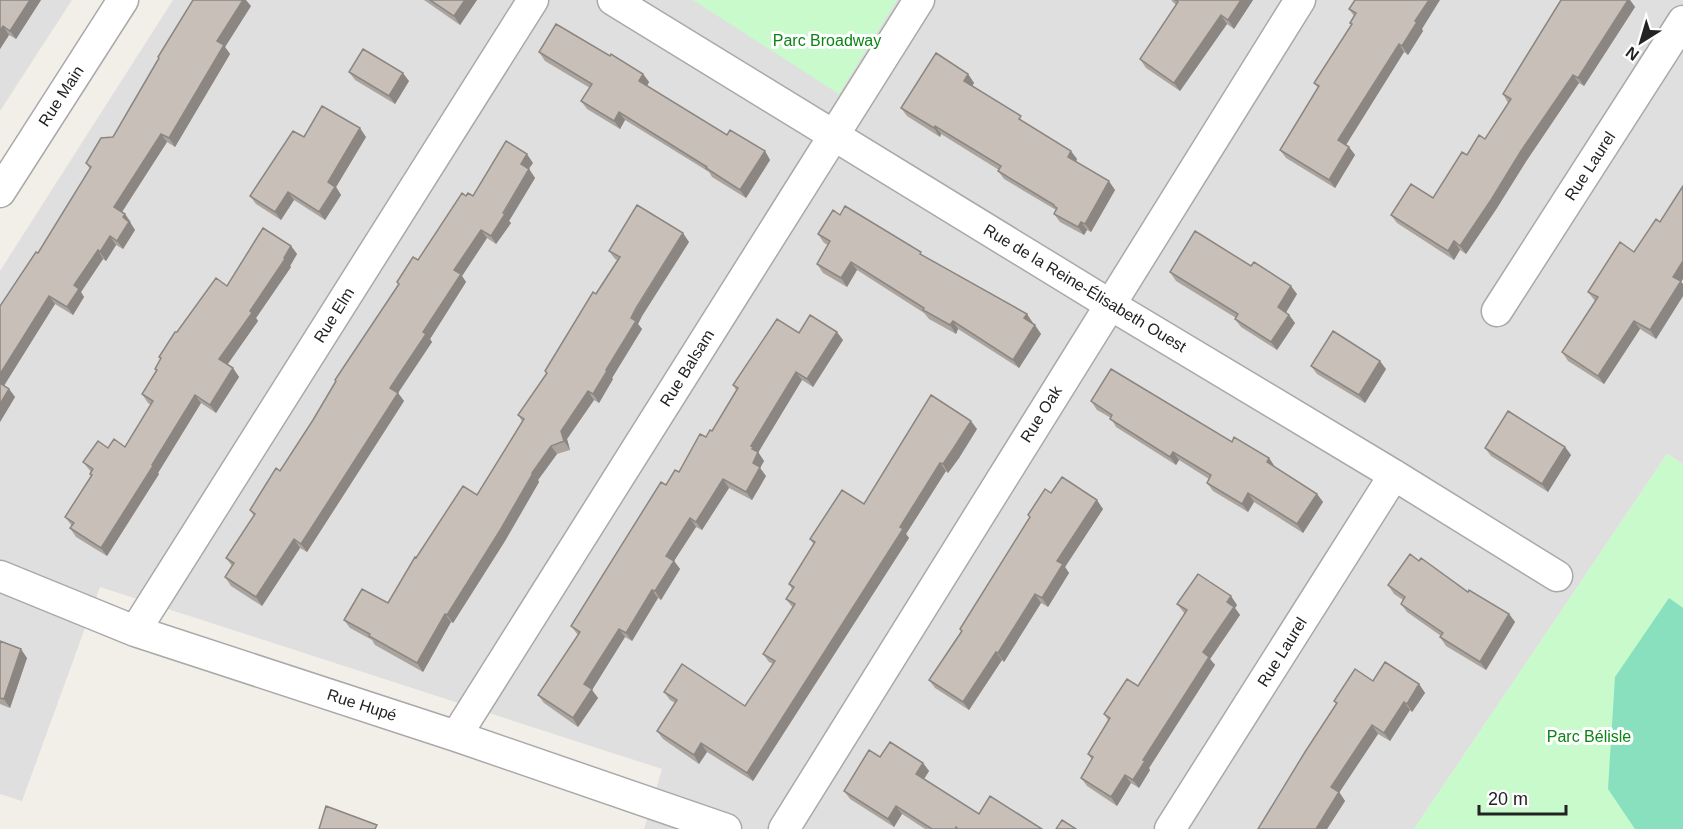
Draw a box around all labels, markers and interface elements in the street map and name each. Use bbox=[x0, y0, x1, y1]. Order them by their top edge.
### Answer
north arrow bbox=[1611, 12, 1671, 72]
park label: Parc Broadway bbox=[773, 32, 881, 49]
text: N bbox=[1623, 43, 1642, 64]
street label: Rue Main bbox=[35, 63, 87, 129]
street label: Rue Laurel bbox=[1562, 129, 1618, 203]
street label: Rue de la Reine-Élisabeth Ouest bbox=[981, 220, 1190, 356]
street label: Rue Elm bbox=[311, 284, 357, 346]
street label: Rue Balsam bbox=[657, 327, 717, 409]
street label: Rue Oak bbox=[1017, 382, 1065, 445]
street label: Rue Laurel bbox=[1254, 614, 1310, 690]
street label: Rue Hupé bbox=[325, 686, 399, 724]
park label: Parc Bélisle bbox=[1547, 728, 1631, 745]
scale bar bbox=[1479, 778, 1566, 816]
text: 20 m bbox=[1488, 789, 1528, 809]

